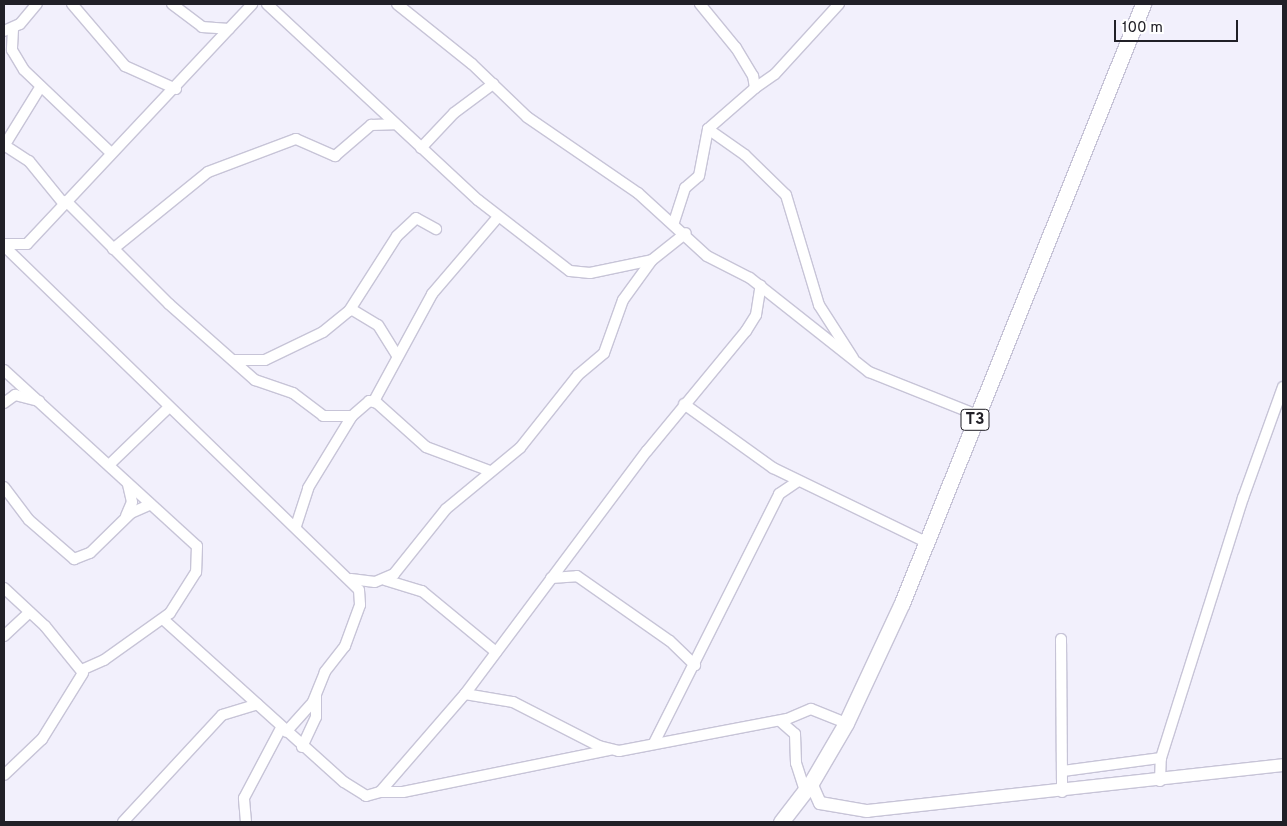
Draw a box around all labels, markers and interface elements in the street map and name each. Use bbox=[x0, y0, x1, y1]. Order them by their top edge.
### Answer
scale bar bbox=[1117, 10, 1241, 42]
text: 100 m bbox=[1122, 19, 1163, 38]
road number: T3 bbox=[960, 406, 990, 434]

